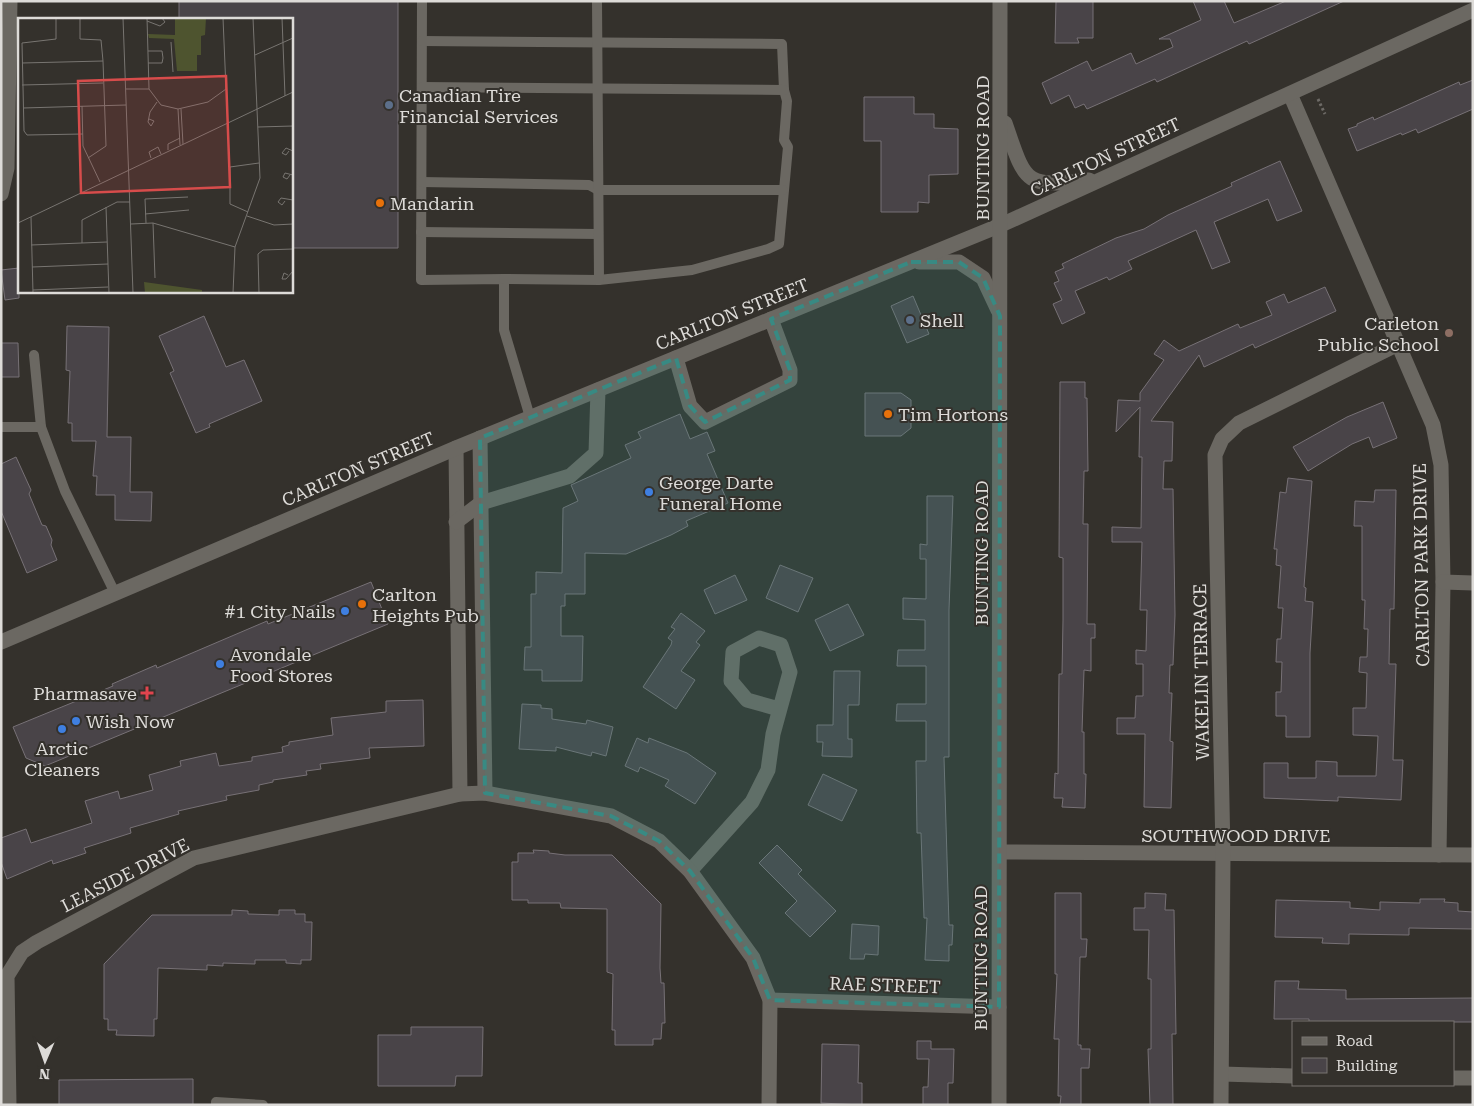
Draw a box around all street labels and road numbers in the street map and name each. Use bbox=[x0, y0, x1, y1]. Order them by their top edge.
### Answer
street label: BUNTING ROAD bbox=[972, 75, 993, 221]
street label: CARLTON STREET bbox=[1026, 113, 1184, 201]
street label: CARLTON STREET bbox=[652, 274, 812, 354]
street label: CARLTON STREET bbox=[279, 427, 437, 511]
street label: CARLTON PARK DRIVE bbox=[1409, 463, 1433, 667]
street label: BUNTING ROAD bbox=[971, 480, 992, 626]
street label: WAKELIN TERRACE bbox=[1189, 583, 1213, 761]
street label: SOUTHWOOD DRIVE bbox=[1141, 825, 1331, 846]
street label: LEASIDE DRIVE bbox=[57, 834, 193, 916]
street label: BUNTING ROAD bbox=[970, 885, 991, 1031]
street label: RAE STREET bbox=[829, 973, 941, 997]

